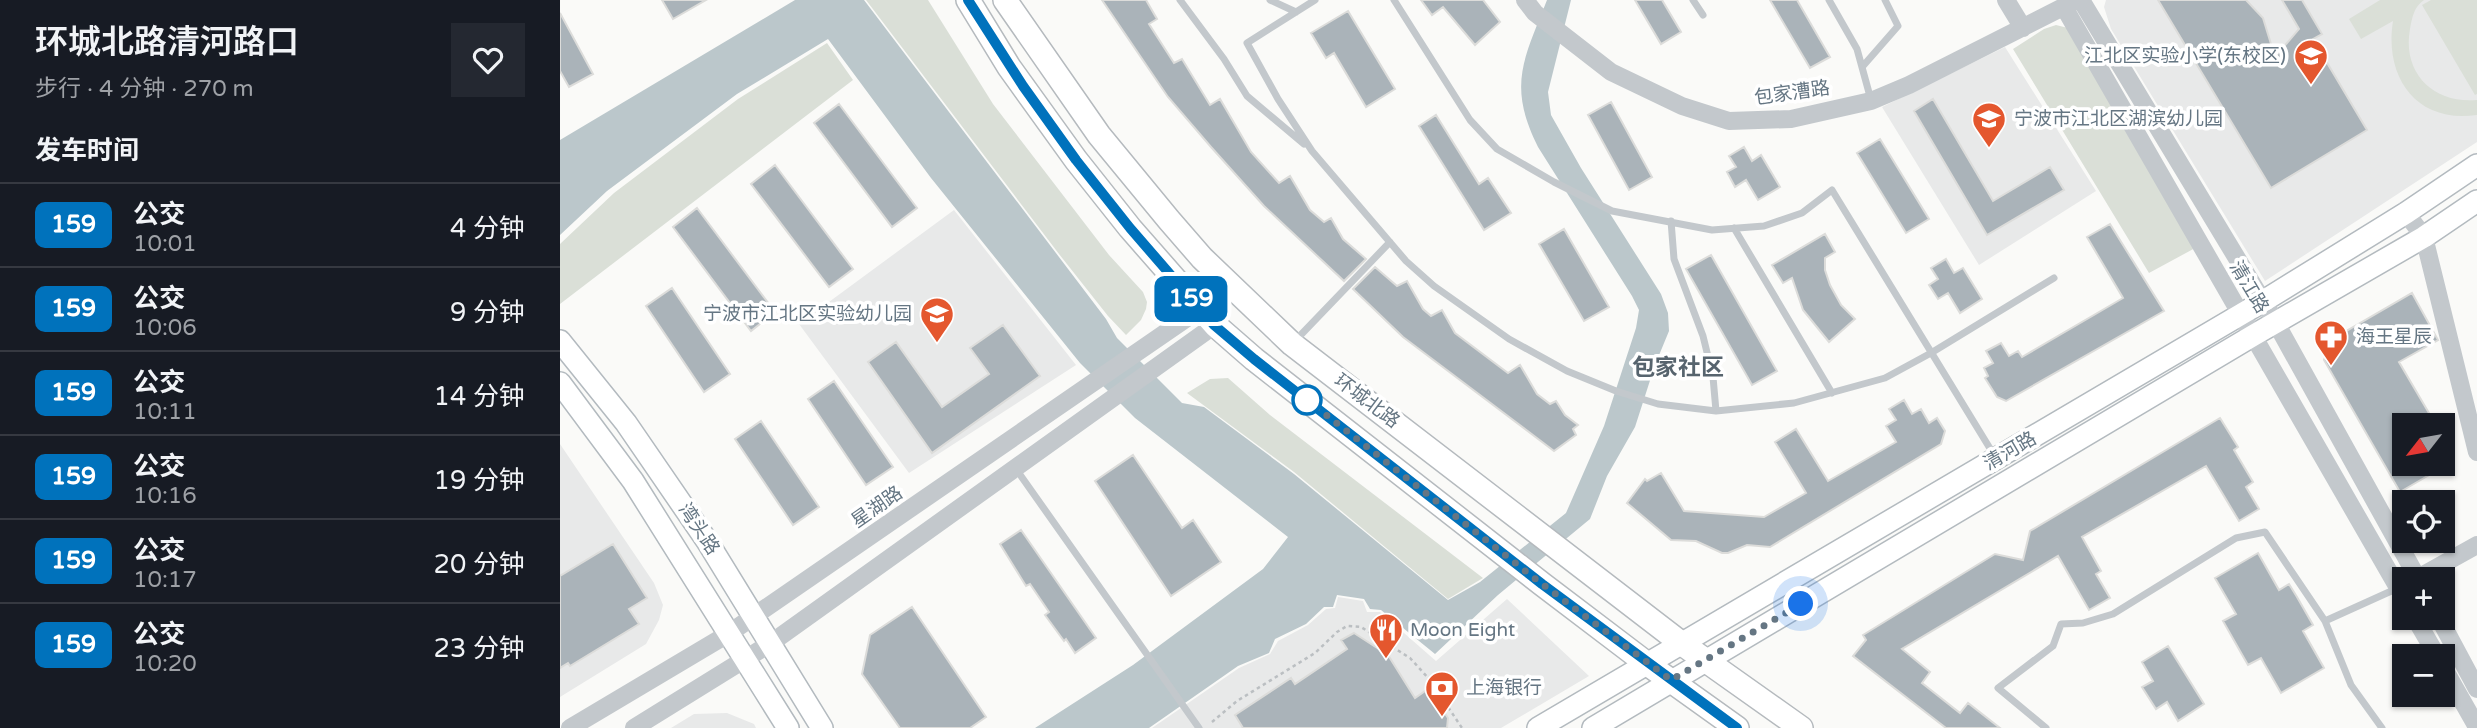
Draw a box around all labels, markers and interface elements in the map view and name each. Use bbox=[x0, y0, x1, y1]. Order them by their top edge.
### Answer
text: 环城北路清河路口 bbox=[35, 23, 299, 62]
button: heart bbox=[451, 23, 525, 97]
school or university icon: 江北区实验小学(东校区) bbox=[2292, 37, 2330, 86]
place label: 江北区实验小学(东校区) bbox=[2084, 45, 2286, 67]
text: 步行 · 4 分钟 · 270 m bbox=[35, 75, 254, 103]
street label: 包家漕路 bbox=[1753, 77, 1831, 109]
school or university icon: 宁波市江北区湖滨幼儿园 bbox=[1970, 100, 2008, 149]
place label: 宁波市江北区湖滨幼儿园 bbox=[2014, 108, 2223, 130]
text: 发车时间 bbox=[35, 135, 139, 166]
text: 公交 bbox=[133, 199, 185, 230]
text: 159 bbox=[51, 210, 96, 239]
text: 4 分钟 bbox=[450, 213, 525, 244]
text: 10:01 bbox=[133, 230, 197, 258]
street label: 清江路 bbox=[2225, 257, 2273, 317]
line badge: 159 bbox=[1151, 276, 1231, 322]
text: 公交 bbox=[133, 283, 185, 314]
text: 159 bbox=[1168, 284, 1214, 313]
text: 159 bbox=[51, 294, 96, 323]
school or university icon: 宁波市江北区实验幼儿园 bbox=[918, 295, 956, 344]
text: 9 分钟 bbox=[450, 297, 525, 328]
place label: 宁波市江北区实验幼儿园 bbox=[703, 303, 912, 325]
text: 10:06 bbox=[133, 314, 197, 342]
pharmacy icon: 海王星辰 bbox=[2312, 318, 2350, 367]
place label: 海王星辰 bbox=[2356, 326, 2432, 348]
district label: 包家社区 bbox=[1632, 354, 1724, 382]
text: 公交 bbox=[133, 367, 185, 398]
street label: 环城北路 bbox=[1330, 369, 1404, 433]
text: 159 bbox=[51, 378, 96, 407]
text: 14 分钟 bbox=[434, 381, 525, 412]
unlabelled marker bbox=[1292, 385, 1322, 415]
text: 10:11 bbox=[133, 398, 197, 426]
north arrow bbox=[2392, 413, 2455, 476]
map controls bbox=[2392, 413, 2455, 707]
street label: 清河路 bbox=[1980, 427, 2040, 475]
text: 公交 bbox=[133, 451, 185, 482]
text: 159 bbox=[51, 462, 96, 491]
text: 19 分钟 bbox=[434, 465, 525, 496]
text: 10:16 bbox=[133, 482, 197, 510]
street label: 星湖路 bbox=[847, 482, 907, 532]
button: locate bbox=[2392, 490, 2455, 553]
street label: 湾头路 bbox=[674, 499, 724, 559]
text: 公交 bbox=[133, 535, 185, 566]
text: 159 bbox=[51, 546, 96, 575]
text: 20 分钟 bbox=[434, 549, 525, 580]
text: 10:17 bbox=[133, 566, 197, 594]
button: + bbox=[2392, 567, 2455, 630]
your location bbox=[1783, 586, 1818, 621]
restaurant icon: Moon Eight bbox=[1367, 611, 1405, 660]
text: 公交 bbox=[133, 619, 185, 650]
place label: Moon Eight bbox=[1410, 619, 1515, 641]
text: 159 bbox=[51, 630, 96, 659]
text: 23 分钟 bbox=[434, 633, 525, 664]
button: − bbox=[2392, 644, 2455, 707]
text: 10:20 bbox=[133, 650, 197, 678]
bank icon: 上海银行 bbox=[1423, 669, 1461, 718]
place label: 上海银行 bbox=[1466, 677, 1542, 699]

